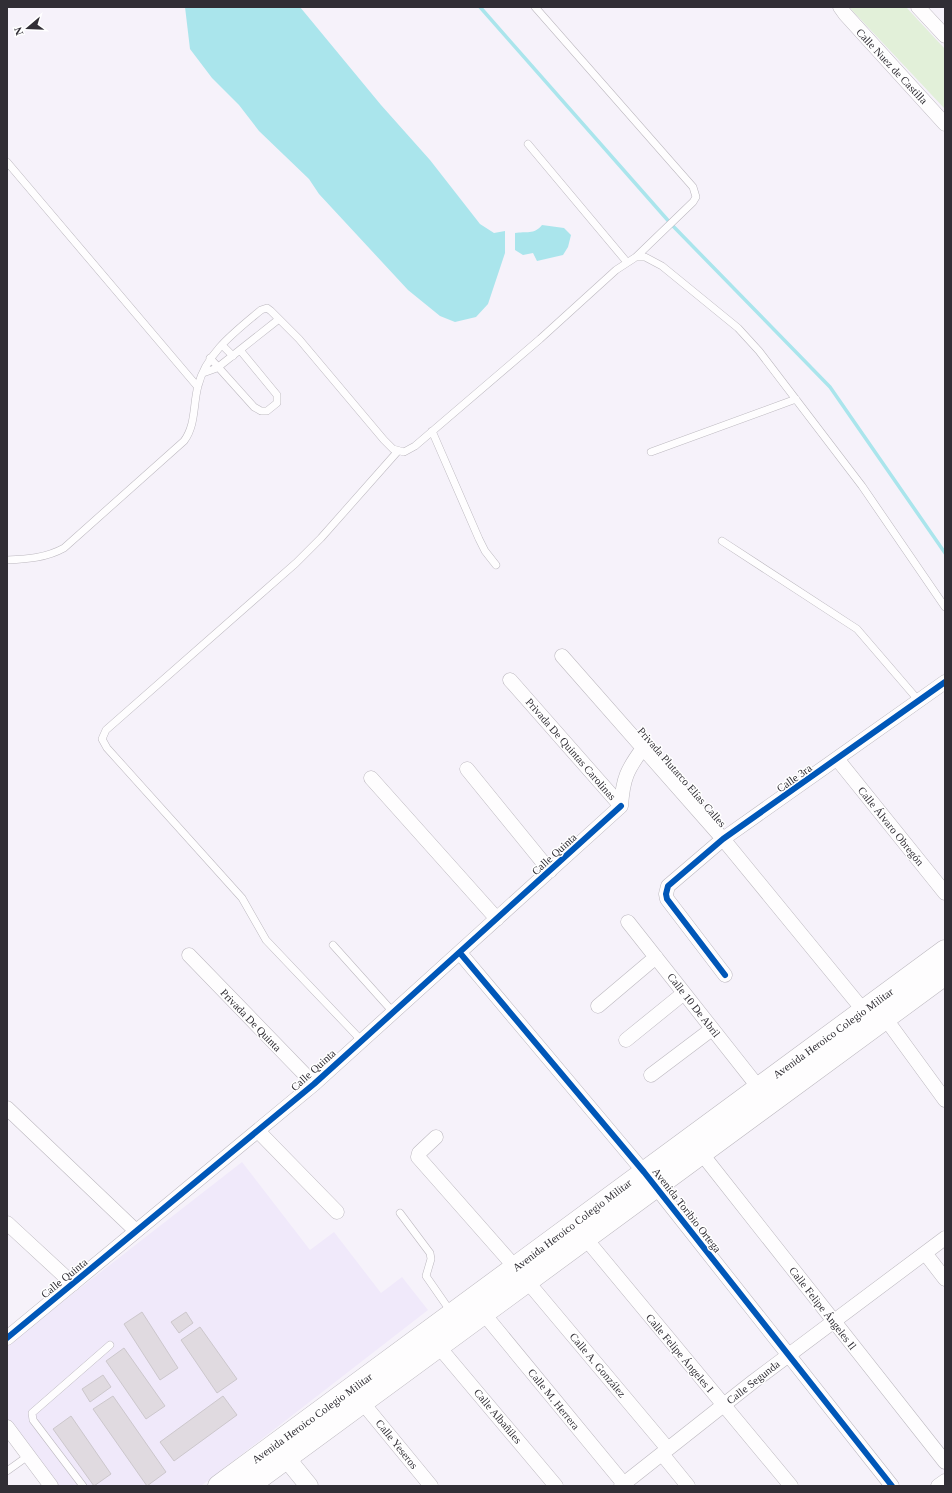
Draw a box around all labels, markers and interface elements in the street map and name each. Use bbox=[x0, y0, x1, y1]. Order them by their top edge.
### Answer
north arrow bbox=[8, 8, 48, 48]
text: N bbox=[12, 25, 26, 37]
street label: Calle Nuez de Castilla bbox=[854, 26, 930, 106]
street label: Privada De Quintas Carolinas bbox=[523, 696, 619, 802]
street label: Privada Plutarco Elías Calles bbox=[635, 725, 729, 829]
street label: Calle 3ra bbox=[774, 762, 814, 794]
street label: Calle Álvaro Obregón bbox=[856, 784, 927, 868]
street label: Calle Quinta bbox=[529, 831, 579, 877]
street label: Calle 10 De Abril bbox=[665, 971, 723, 1039]
street label: Avenida Heroico Colegio Militar bbox=[771, 985, 896, 1081]
street label: Privada De Quinta bbox=[218, 986, 284, 1054]
street label: Calle Quinta bbox=[288, 1047, 338, 1093]
street label: Avenida Toribio Ortega bbox=[650, 1165, 724, 1255]
street label: Avenida Heroico Colegio Militar bbox=[510, 1176, 634, 1274]
street label: Calle Quinta bbox=[39, 1256, 90, 1300]
street label: Calle Felipe Ángeles Il bbox=[787, 1264, 859, 1352]
street label: Calle Felipe Ángeles I bbox=[644, 1311, 717, 1395]
street label: Calle A. González bbox=[568, 1330, 628, 1400]
street label: Calle Segunda bbox=[724, 1358, 782, 1406]
street label: Calle M. Herrera bbox=[526, 1366, 582, 1432]
street label: Avenida Heroico Colegio Militar bbox=[250, 1370, 375, 1466]
street label: Calle Albañiles bbox=[472, 1386, 524, 1446]
street label: Calle Yeseros bbox=[373, 1417, 421, 1471]

